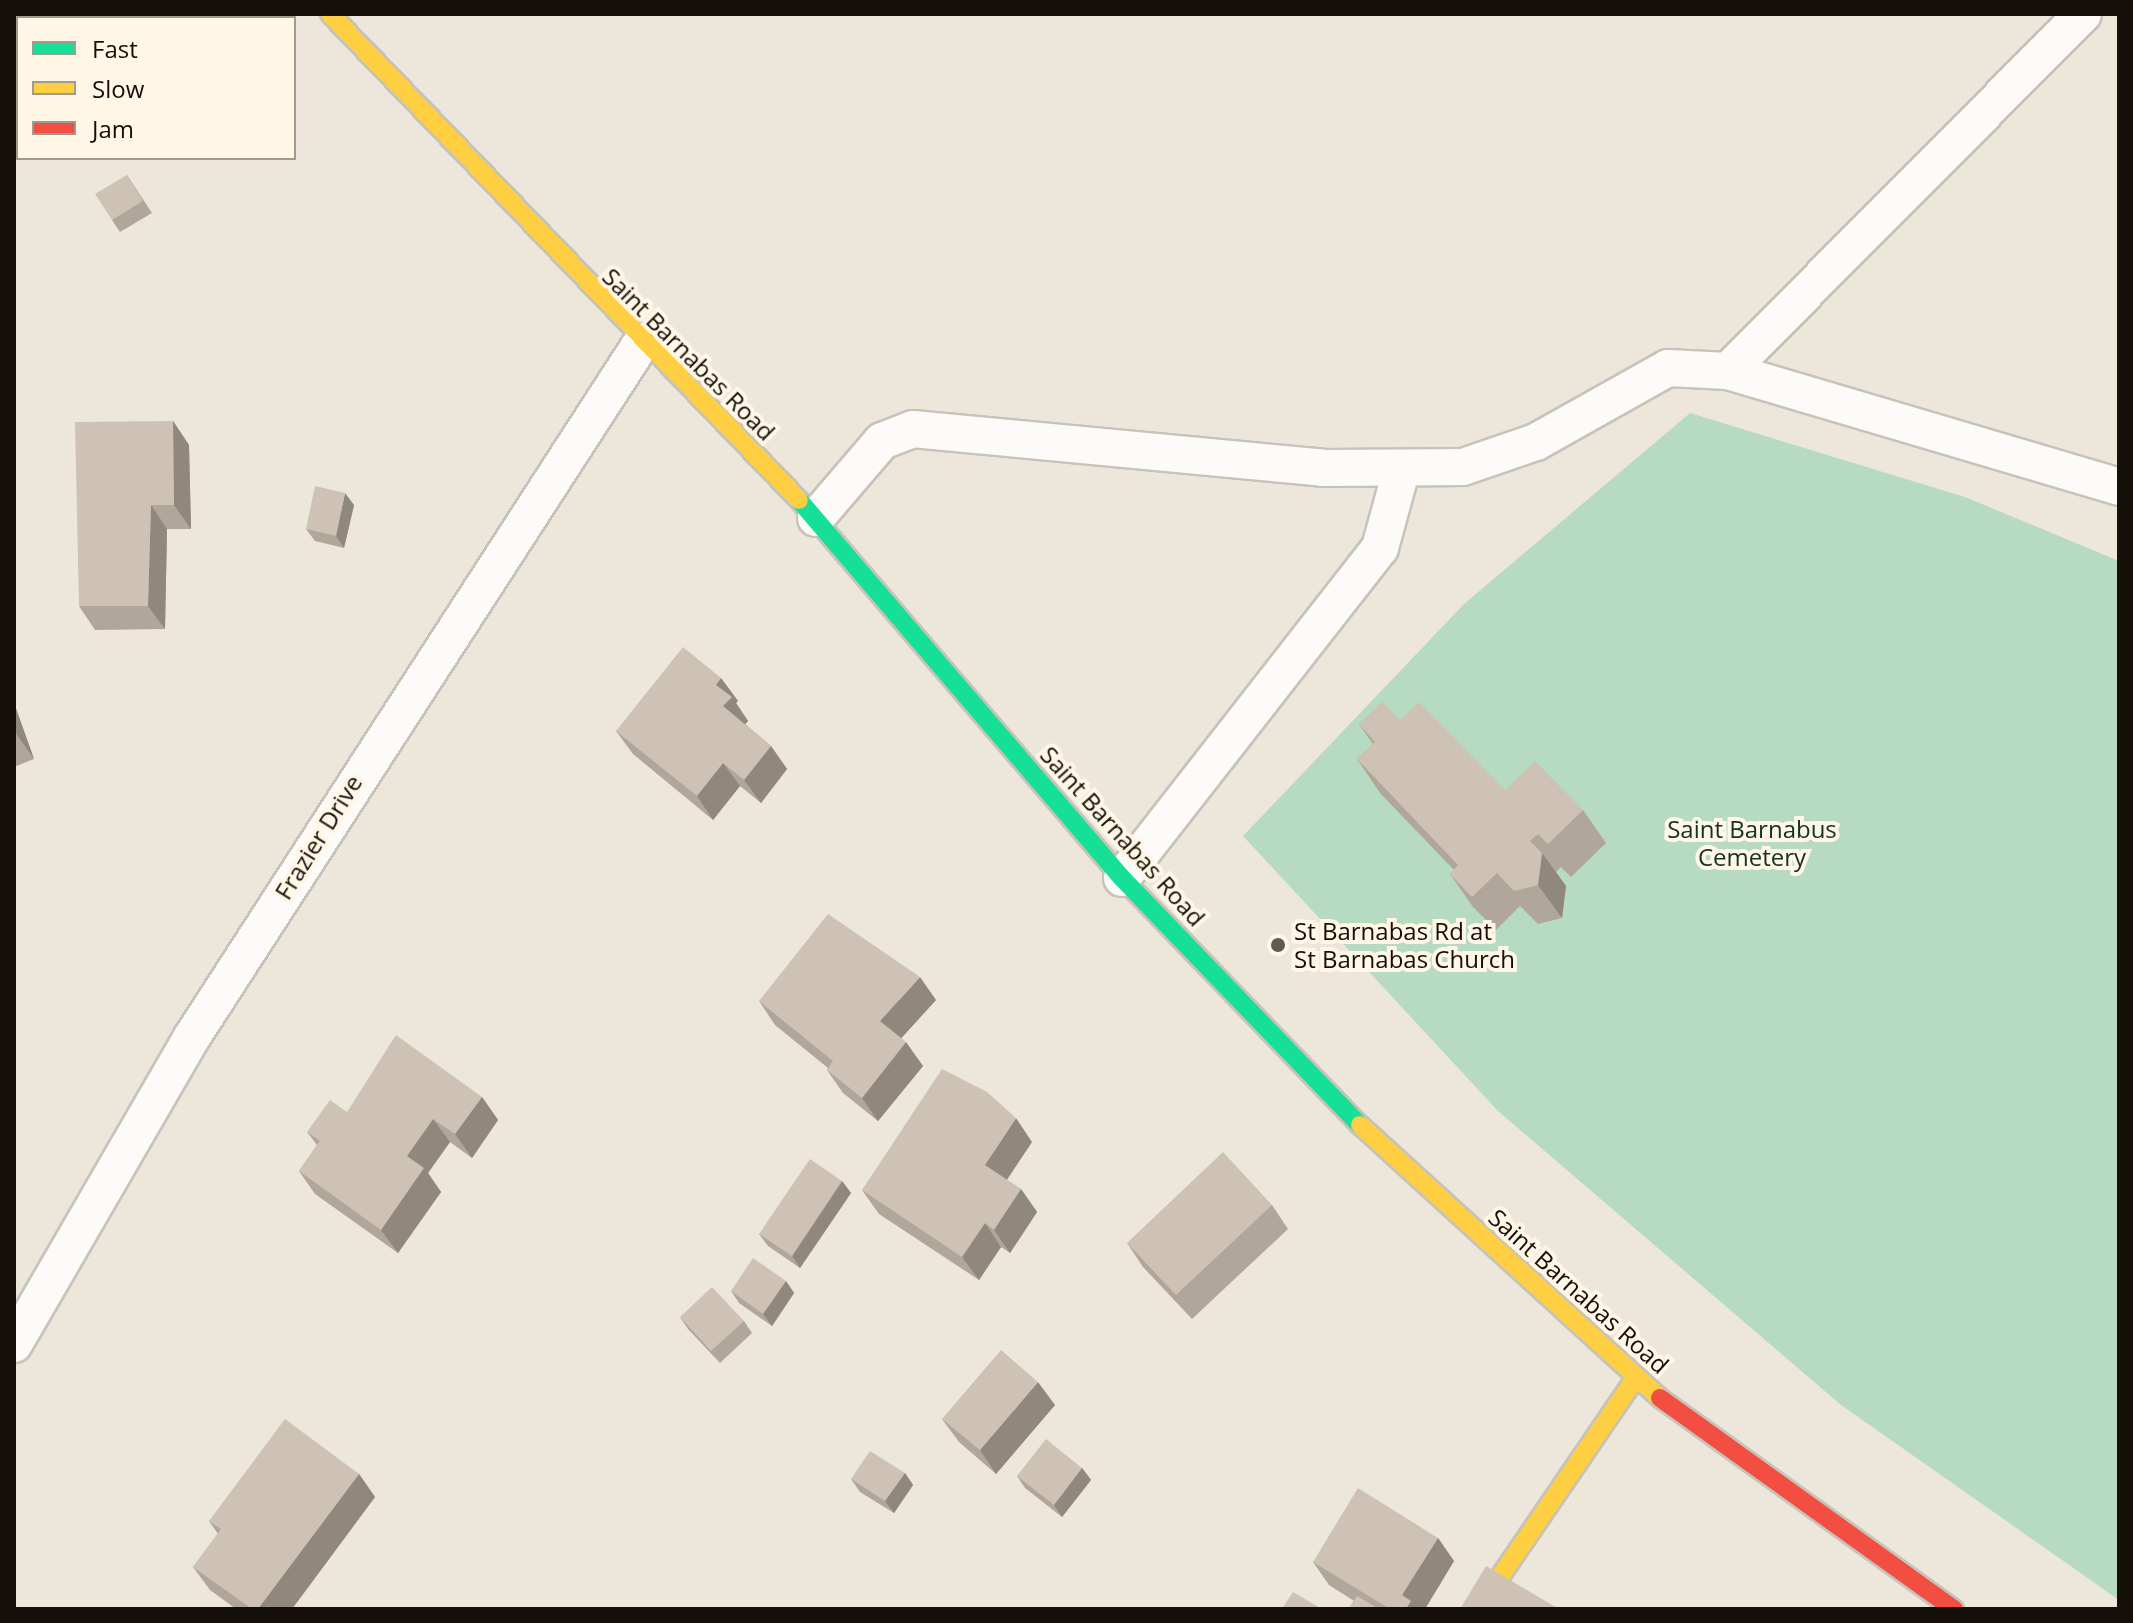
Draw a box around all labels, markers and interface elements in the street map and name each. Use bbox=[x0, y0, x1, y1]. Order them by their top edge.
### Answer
legend bbox=[16, 16, 296, 160]
text: Fast bbox=[92, 32, 138, 65]
text: Slow bbox=[92, 72, 144, 105]
text: Jam bbox=[92, 112, 134, 145]
street label: Saint Barnabas Road bbox=[597, 262, 781, 446]
street label: Saint Barnabas Road bbox=[1035, 740, 1211, 932]
street label: Frazier Drive bbox=[268, 770, 368, 904]
park label: Saint Barnabus Cemetery bbox=[1667, 815, 1837, 871]
place label: St Barnabas Rd at St Barnabas Church bbox=[1294, 917, 1515, 973]
marker: St Barnabas Rd at St Barnabas Church bbox=[1269, 936, 1287, 954]
street label: Saint Barnabas Road bbox=[1483, 1203, 1675, 1379]

